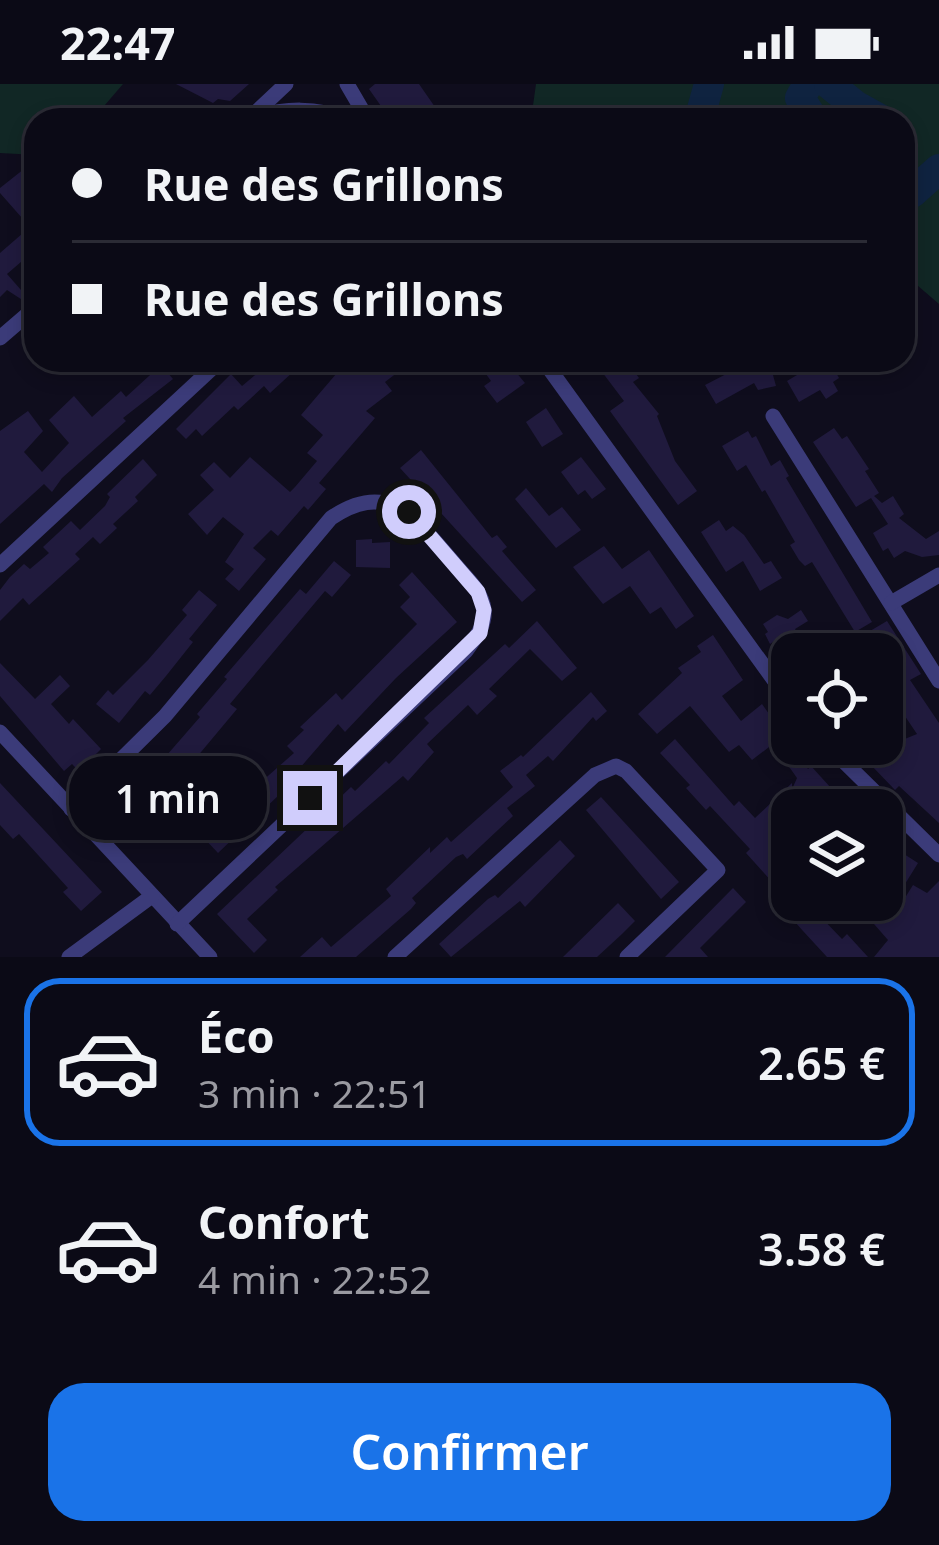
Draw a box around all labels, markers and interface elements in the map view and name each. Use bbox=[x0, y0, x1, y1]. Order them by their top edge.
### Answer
text: 22:47 bbox=[60, 12, 176, 73]
text: Rue des Grillons bbox=[144, 153, 504, 214]
text: Rue des Grillons bbox=[144, 268, 504, 329]
route start bbox=[382, 485, 436, 539]
map controls bbox=[771, 633, 903, 921]
button: locate bbox=[771, 633, 903, 765]
callout: 1 min bbox=[70, 756, 268, 840]
text: 1 min bbox=[115, 771, 221, 824]
route end bbox=[283, 771, 337, 825]
button: layers bbox=[771, 789, 903, 921]
text: Éco bbox=[198, 1005, 275, 1066]
icon: car bbox=[54, 1008, 162, 1116]
text: 2.65 € bbox=[758, 1032, 885, 1093]
text: 3 min · 22:51 bbox=[198, 1066, 432, 1119]
text: Confort bbox=[198, 1191, 369, 1252]
icon: car bbox=[54, 1194, 162, 1302]
text: 3.58 € bbox=[758, 1218, 885, 1279]
text: 4 min · 22:52 bbox=[198, 1252, 432, 1305]
button: Confirmer bbox=[48, 1383, 891, 1521]

